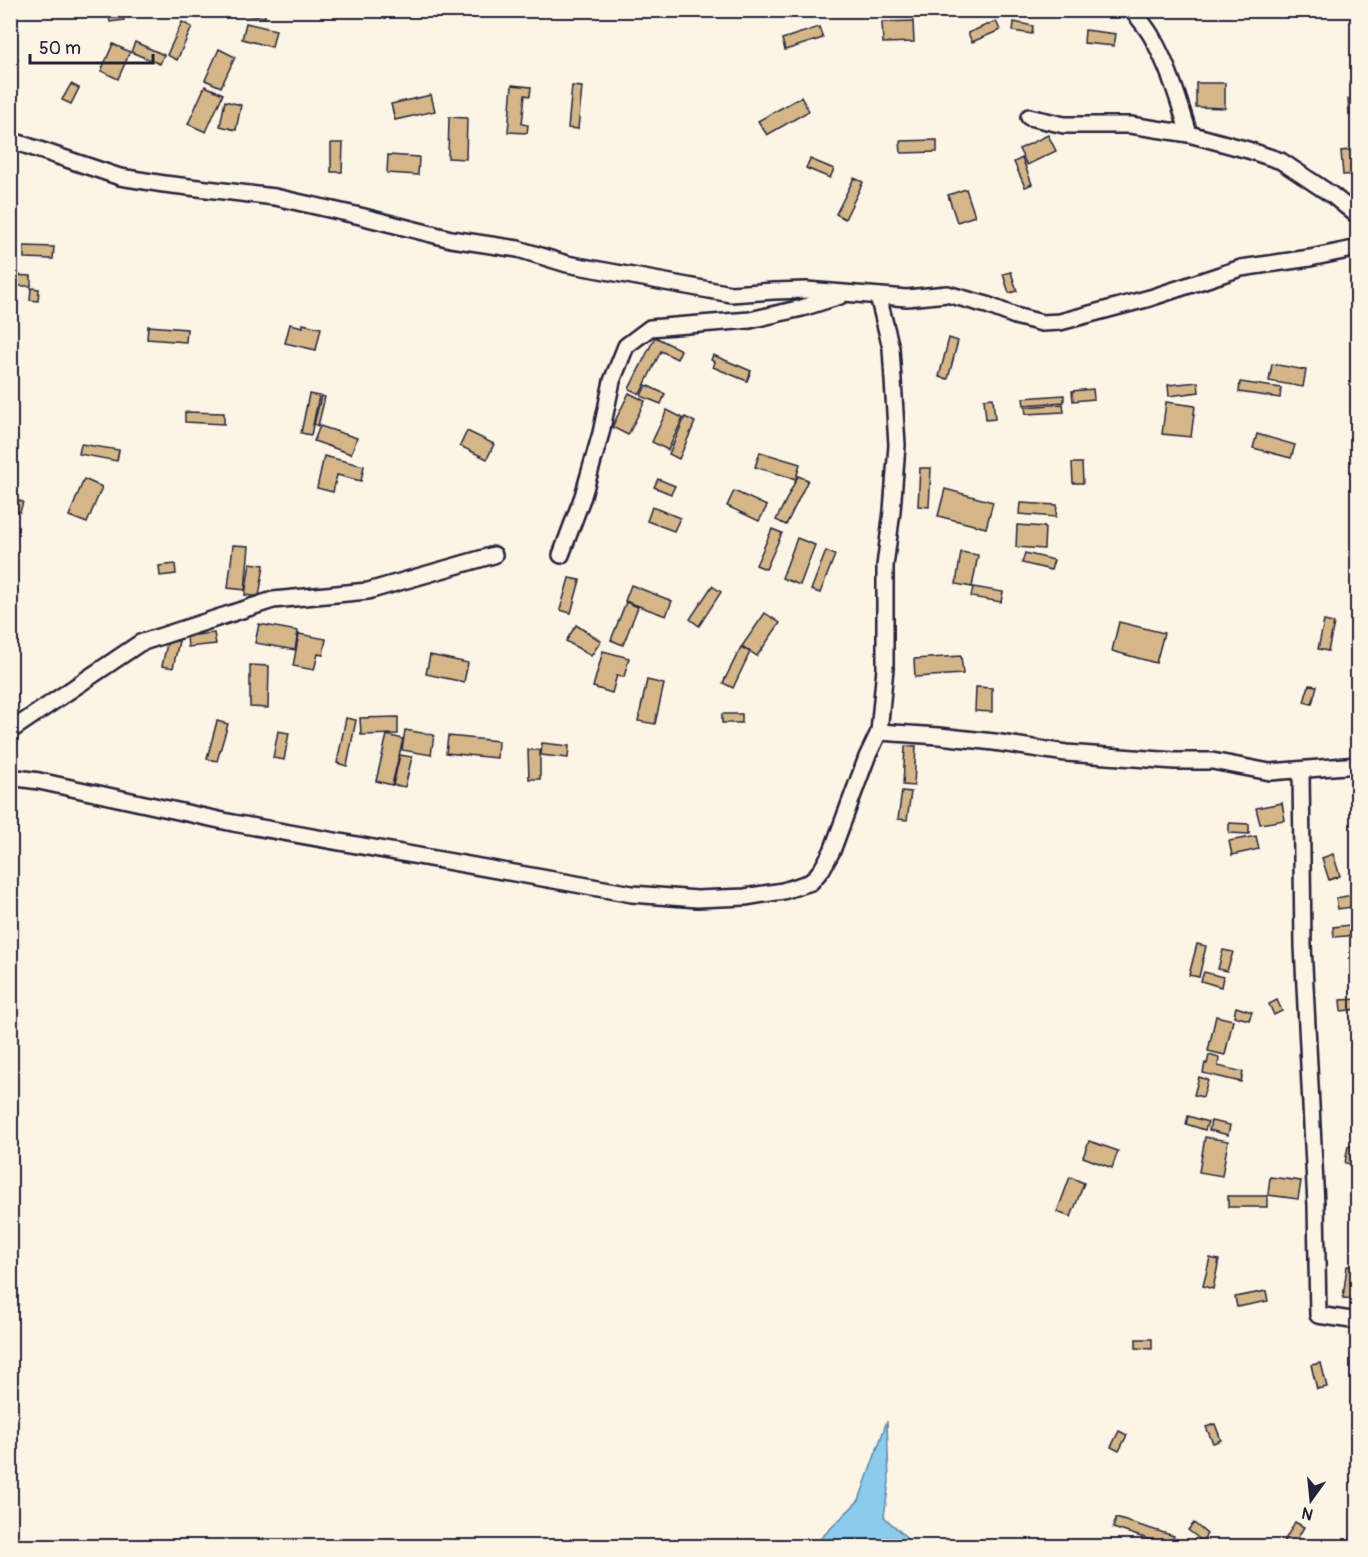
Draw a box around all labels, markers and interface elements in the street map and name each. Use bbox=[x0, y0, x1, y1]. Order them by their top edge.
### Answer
scale bar bbox=[30, 27, 153, 65]
text: 50 m bbox=[39, 37, 81, 60]
north arrow bbox=[1281, 1470, 1341, 1530]
text: N bbox=[1299, 1502, 1315, 1525]

